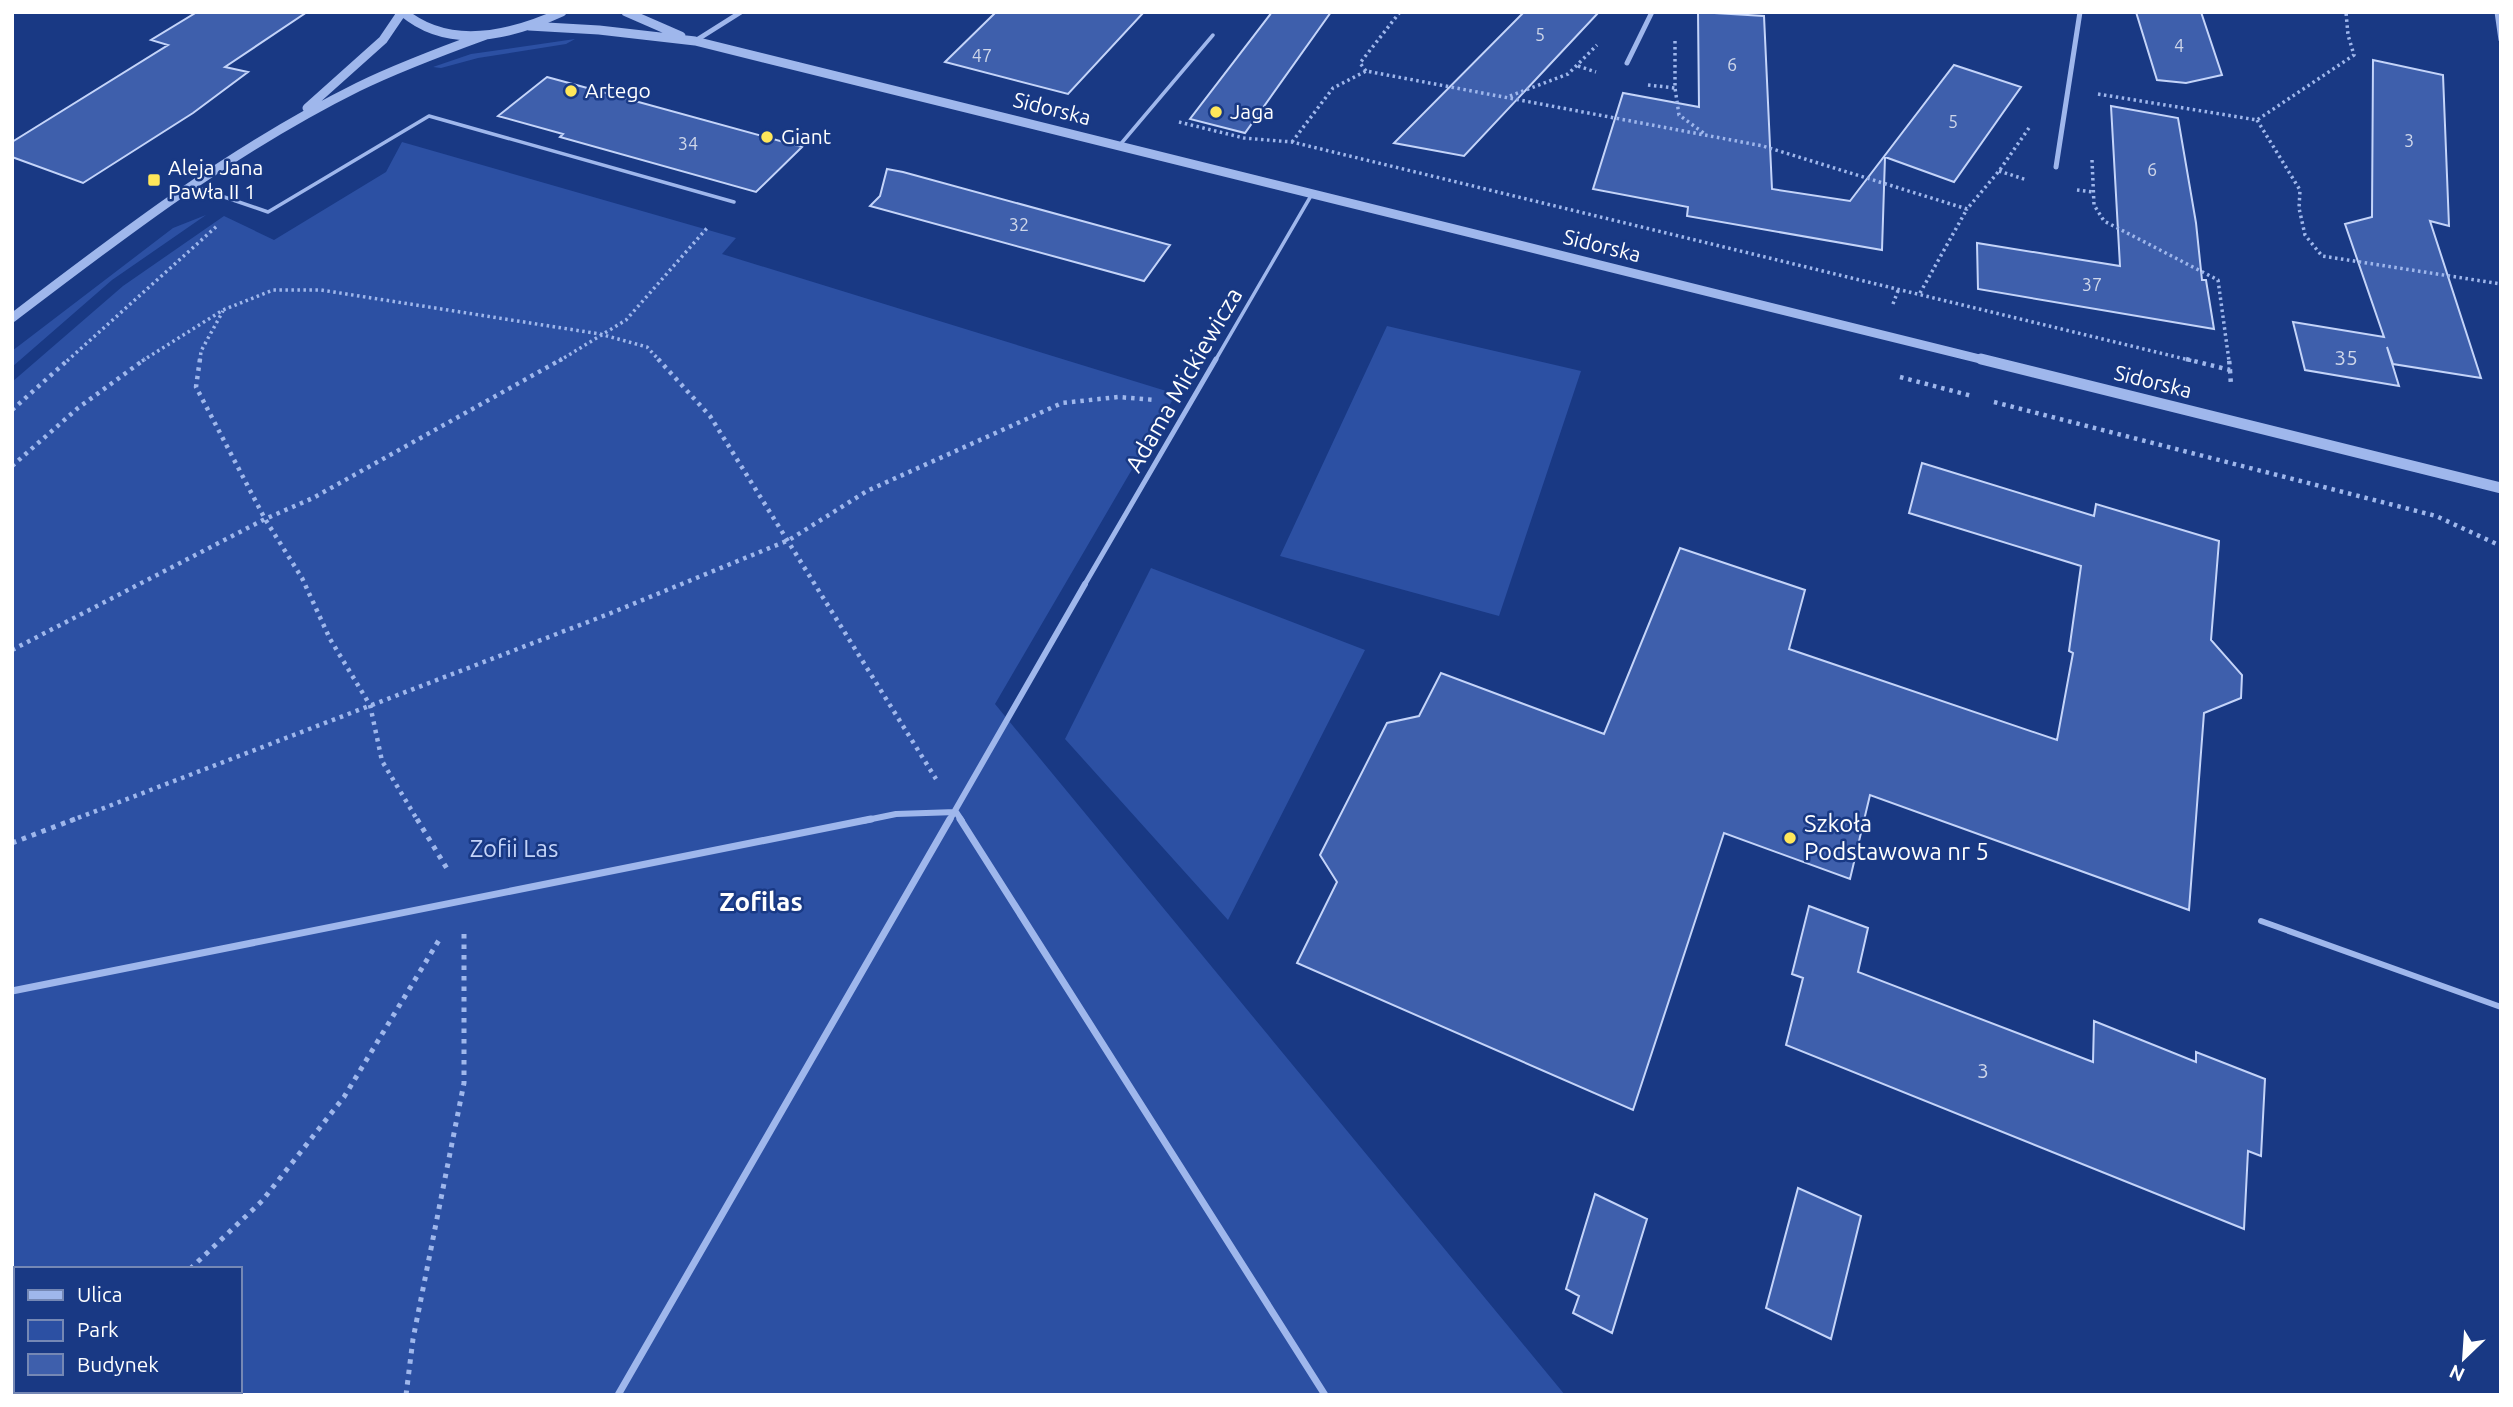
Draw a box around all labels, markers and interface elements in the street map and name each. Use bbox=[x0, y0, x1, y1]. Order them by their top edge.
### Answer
house number: 5 bbox=[1535, 24, 1545, 44]
house number: 4 bbox=[2174, 35, 2184, 55]
house number: 47 bbox=[972, 45, 992, 65]
house number: 6 bbox=[1727, 54, 1737, 74]
place label: Artego bbox=[585, 78, 651, 102]
marker: Artego bbox=[563, 83, 579, 99]
street label: Sidorska bbox=[1011, 87, 1094, 129]
place label: Jaga bbox=[1230, 99, 1274, 123]
marker: Jaga bbox=[1208, 104, 1224, 120]
house number: 5 bbox=[1948, 111, 1958, 131]
place label: Giant bbox=[781, 124, 831, 148]
marker: Giant bbox=[759, 129, 775, 145]
house number: 3 bbox=[2404, 130, 2414, 150]
house number: 34 bbox=[678, 133, 698, 153]
place label: Aleja Jana Pawła II 1 bbox=[168, 155, 263, 203]
house number: 6 bbox=[2147, 159, 2157, 179]
marker: Aleja Jana Pawła II 1 bbox=[146, 172, 162, 188]
house number: 32 bbox=[1009, 214, 1029, 234]
street label: Sidorska bbox=[1561, 224, 1644, 266]
house number: 37 bbox=[2082, 274, 2102, 294]
street label: Adama Mickiewicza bbox=[1120, 283, 1247, 477]
house number: 35 bbox=[2334, 345, 2358, 369]
street label: Sidorska bbox=[2112, 360, 2195, 402]
place label: Szkoła Podstawowa nr 5 bbox=[1804, 810, 1989, 865]
marker: Szkoła Podstawowa nr 5 bbox=[1782, 830, 1798, 846]
park label: Zofii Las bbox=[470, 835, 558, 862]
district label: Zofilas bbox=[719, 887, 803, 916]
house number: 3 bbox=[1977, 1058, 1989, 1082]
legend bbox=[14, 1267, 242, 1393]
text: Ulica bbox=[77, 1282, 122, 1306]
text: Park bbox=[77, 1317, 119, 1341]
north arrow bbox=[2429, 1323, 2499, 1393]
text: Budynek bbox=[77, 1352, 159, 1376]
text: N bbox=[2446, 1360, 2468, 1386]

